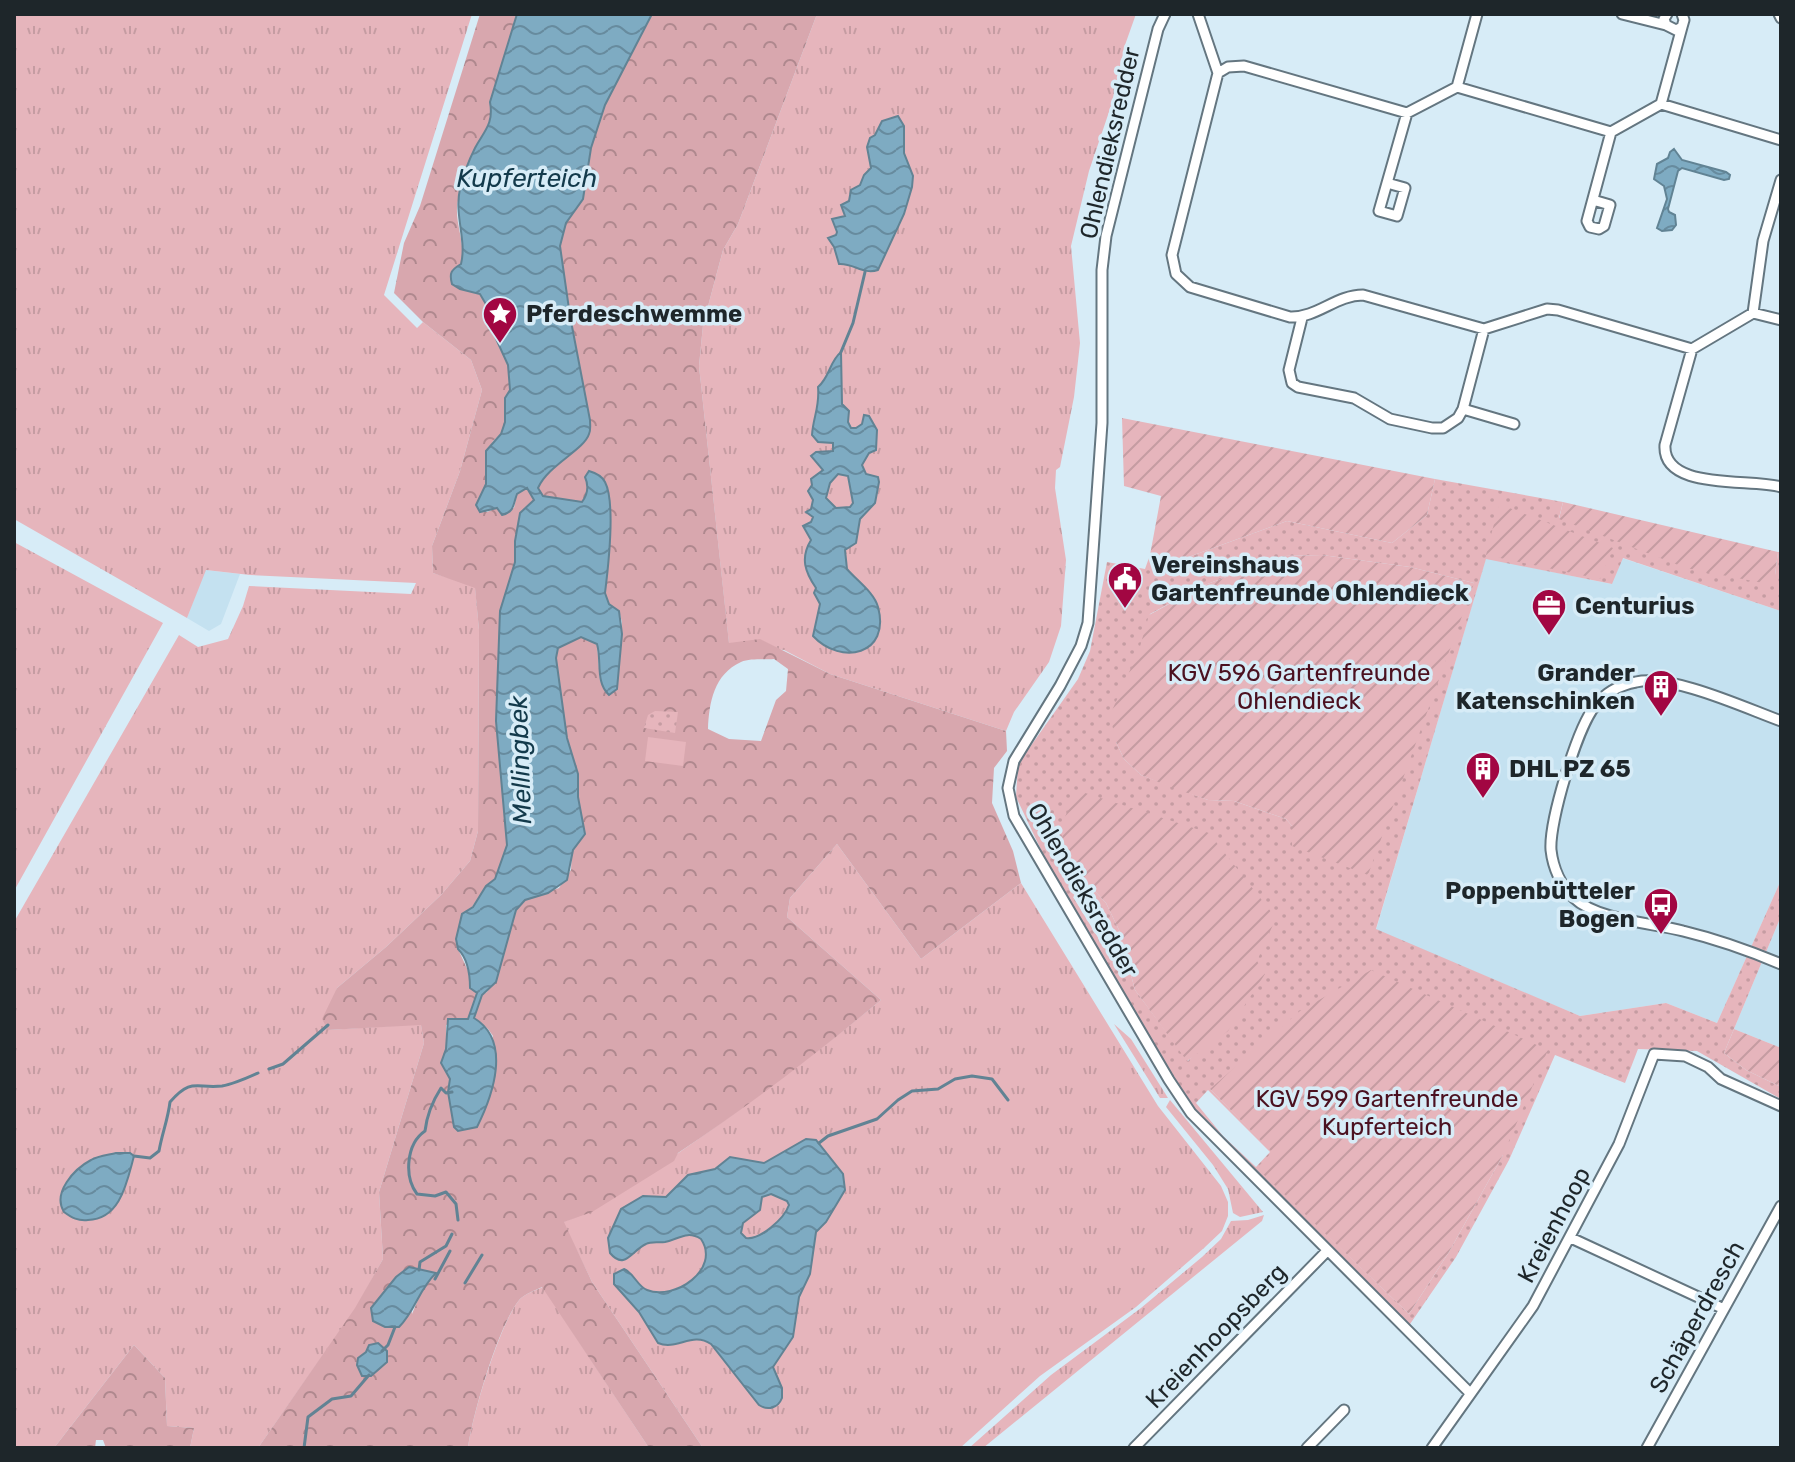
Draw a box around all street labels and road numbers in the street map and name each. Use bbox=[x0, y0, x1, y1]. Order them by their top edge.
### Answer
street label: Ohlendieksredder bbox=[1074, 44, 1146, 242]
street label: Ohlendieksredder bbox=[1022, 798, 1144, 982]
street label: Kreienhoop bbox=[1512, 1162, 1596, 1288]
street label: Schäperdresch bbox=[1644, 1236, 1750, 1398]
street label: Kreienhoopsberg bbox=[1140, 1258, 1292, 1414]

